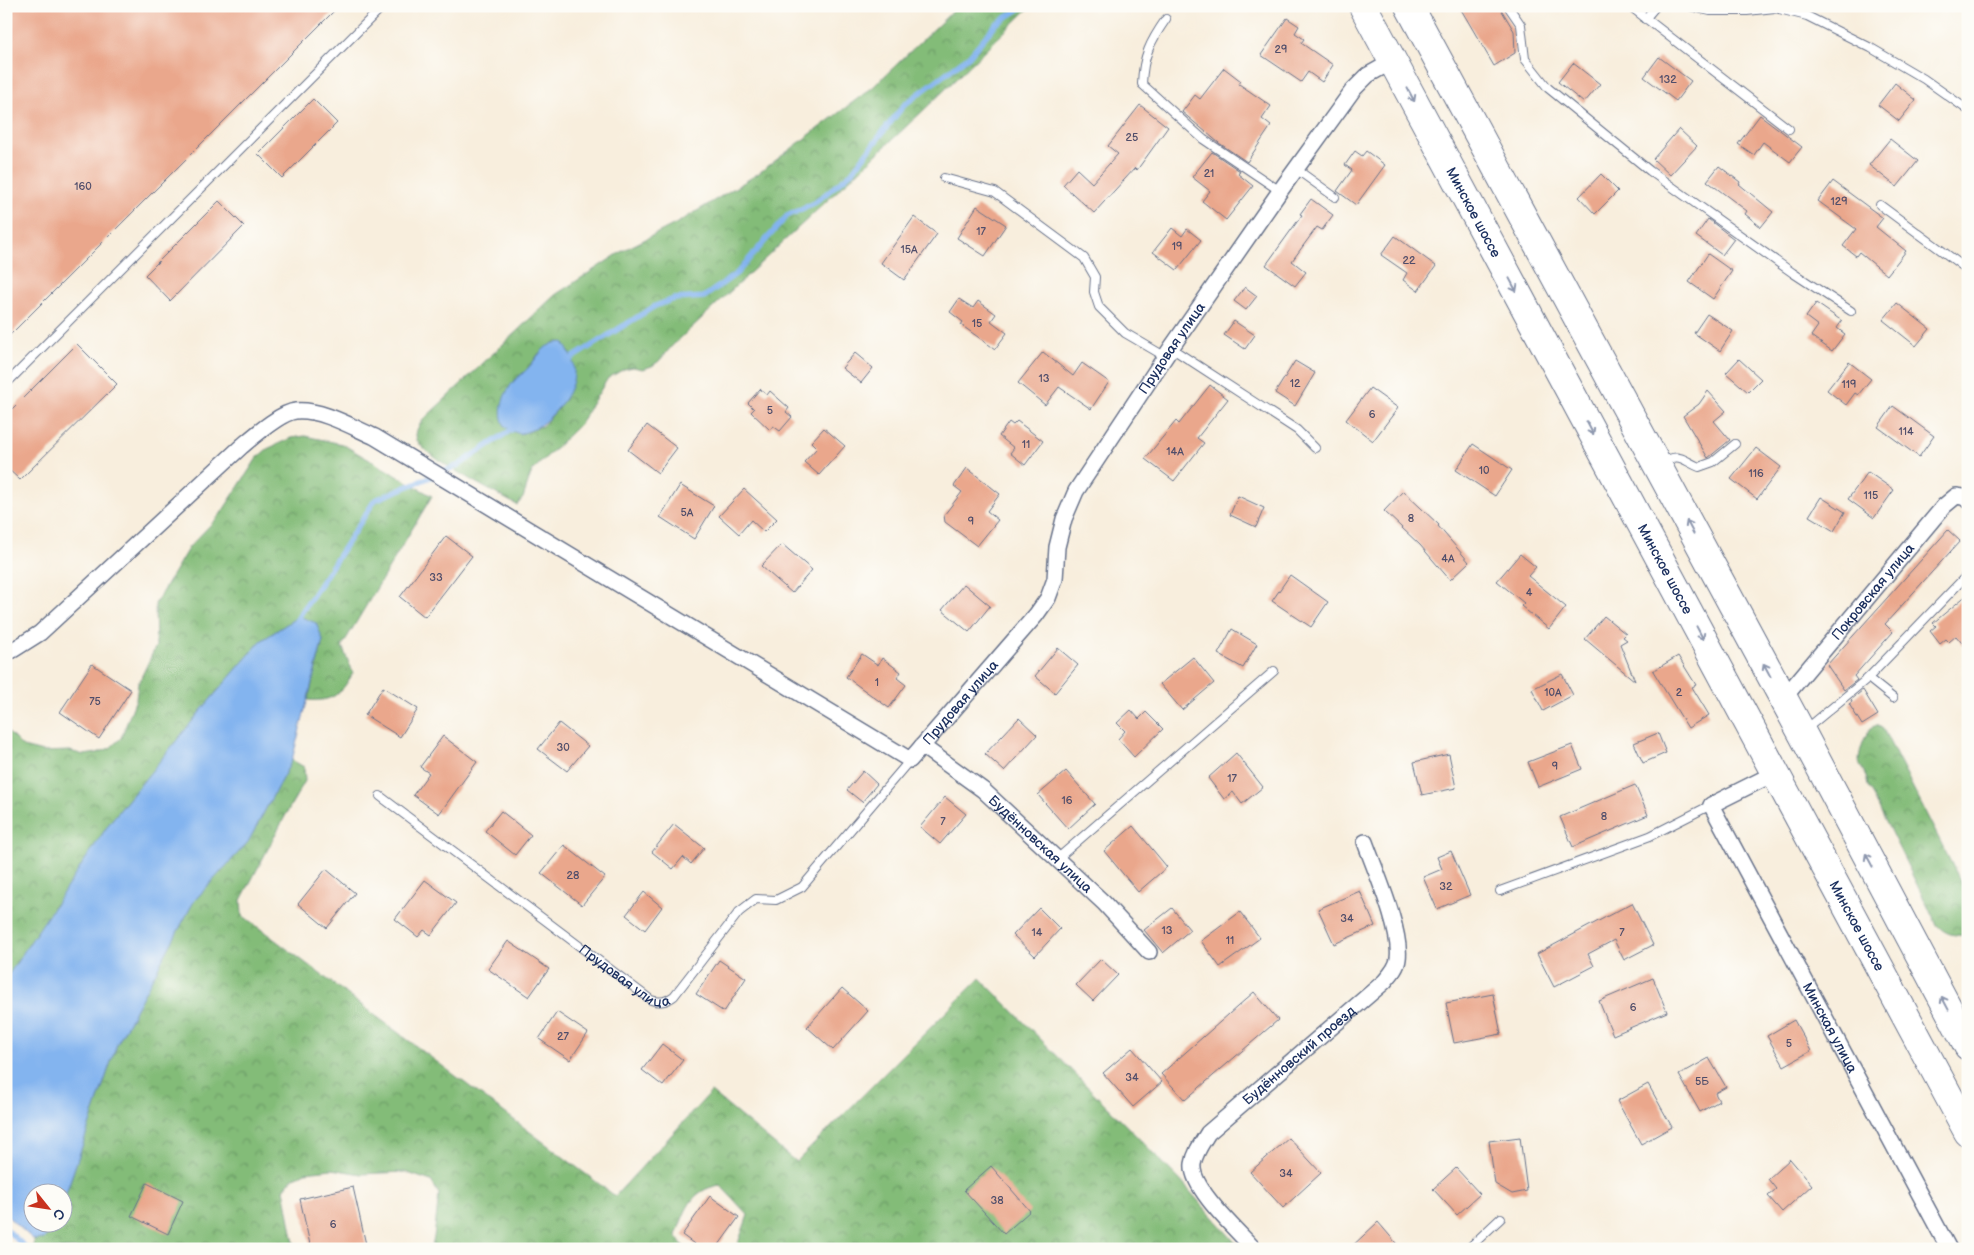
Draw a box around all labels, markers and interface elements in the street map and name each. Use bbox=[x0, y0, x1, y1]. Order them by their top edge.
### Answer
house number: 29 bbox=[1275, 43, 1287, 56]
house number: 132 bbox=[1659, 73, 1677, 86]
one-way arrow bbox=[1406, 88, 1416, 103]
house number: 25 bbox=[1126, 131, 1138, 144]
street label: Минское шоссе bbox=[1442, 164, 1505, 261]
house number: 21 bbox=[1204, 167, 1214, 180]
house number: 160 bbox=[74, 180, 92, 193]
house number: 129 bbox=[1830, 195, 1848, 208]
house number: 17 bbox=[976, 225, 986, 238]
house number: 19 bbox=[1172, 240, 1182, 253]
house number: 15А bbox=[900, 243, 918, 256]
house number: 22 bbox=[1403, 254, 1416, 267]
one-way arrow bbox=[1508, 277, 1518, 292]
street label: Прудовая улица bbox=[1135, 299, 1209, 397]
house number: 15 bbox=[972, 317, 982, 330]
house number: 13 bbox=[1038, 372, 1050, 385]
house number: 12 bbox=[1290, 377, 1301, 390]
house number: 119 bbox=[1842, 378, 1856, 391]
house number: 5 bbox=[767, 404, 773, 417]
house number: 6 bbox=[1369, 408, 1376, 421]
one-way arrow bbox=[1585, 420, 1595, 435]
house number: 114 bbox=[1898, 425, 1914, 438]
house number: 11 bbox=[1022, 438, 1030, 451]
house number: 14А bbox=[1166, 445, 1184, 458]
house number: 10 bbox=[1479, 464, 1490, 477]
house number: 116 bbox=[1748, 467, 1764, 480]
house number: 115 bbox=[1864, 489, 1878, 502]
house number: 5А bbox=[681, 506, 694, 519]
house number: 8 bbox=[1408, 512, 1414, 525]
house number: 9 bbox=[968, 515, 974, 528]
one-way arrow bbox=[1685, 520, 1694, 535]
street label: Минское шоссе bbox=[1634, 521, 1696, 617]
street label: Покровская улица bbox=[1828, 540, 1919, 644]
house number: 4А bbox=[1441, 552, 1455, 565]
house number: 33 bbox=[429, 571, 443, 584]
house number: 4 bbox=[1526, 586, 1533, 599]
one-way arrow bbox=[1695, 625, 1705, 639]
street label: Прудовая улица bbox=[919, 656, 1002, 748]
one-way arrow bbox=[1762, 663, 1771, 678]
house number: 1 bbox=[875, 676, 879, 689]
house number: 10А bbox=[1544, 686, 1562, 699]
house number: 2 bbox=[1676, 686, 1683, 699]
house number: 75 bbox=[89, 695, 101, 708]
house number: 30 bbox=[556, 741, 570, 754]
house number: 9 bbox=[1552, 760, 1558, 773]
house number: 17 bbox=[1227, 772, 1237, 785]
street label: Будённовская улица bbox=[985, 792, 1096, 897]
house number: 16 bbox=[1062, 794, 1073, 807]
house number: 8 bbox=[1601, 810, 1607, 823]
house number: 7 bbox=[940, 815, 946, 828]
one-way arrow bbox=[1864, 852, 1874, 867]
house number: 28 bbox=[567, 869, 579, 882]
street label: Минское шоссе bbox=[1826, 878, 1888, 974]
house number: 32 bbox=[1439, 880, 1453, 893]
house number: 34 bbox=[1340, 912, 1354, 925]
house number: 13 bbox=[1161, 924, 1173, 937]
house number: 14 bbox=[1032, 926, 1043, 939]
house number: 7 bbox=[1619, 926, 1625, 939]
house number: 11 bbox=[1226, 934, 1234, 947]
street label: Прудовая улица bbox=[576, 941, 673, 1011]
street label: Минская улица bbox=[1799, 980, 1861, 1077]
one-way arrow bbox=[1940, 996, 1949, 1011]
house number: 6 bbox=[1630, 1001, 1637, 1014]
street label: Будённовский проезд bbox=[1239, 1002, 1359, 1109]
house number: 27 bbox=[557, 1030, 570, 1043]
house number: 5 bbox=[1786, 1037, 1792, 1050]
house number: 34 bbox=[1125, 1071, 1139, 1084]
house number: 5Б bbox=[1695, 1075, 1709, 1088]
house number: 34 bbox=[1279, 1167, 1293, 1180]
north arrow bbox=[22, 1182, 72, 1232]
house number: 38 bbox=[990, 1194, 1004, 1207]
text: С bbox=[49, 1206, 69, 1223]
house number: 6 bbox=[330, 1218, 337, 1231]

